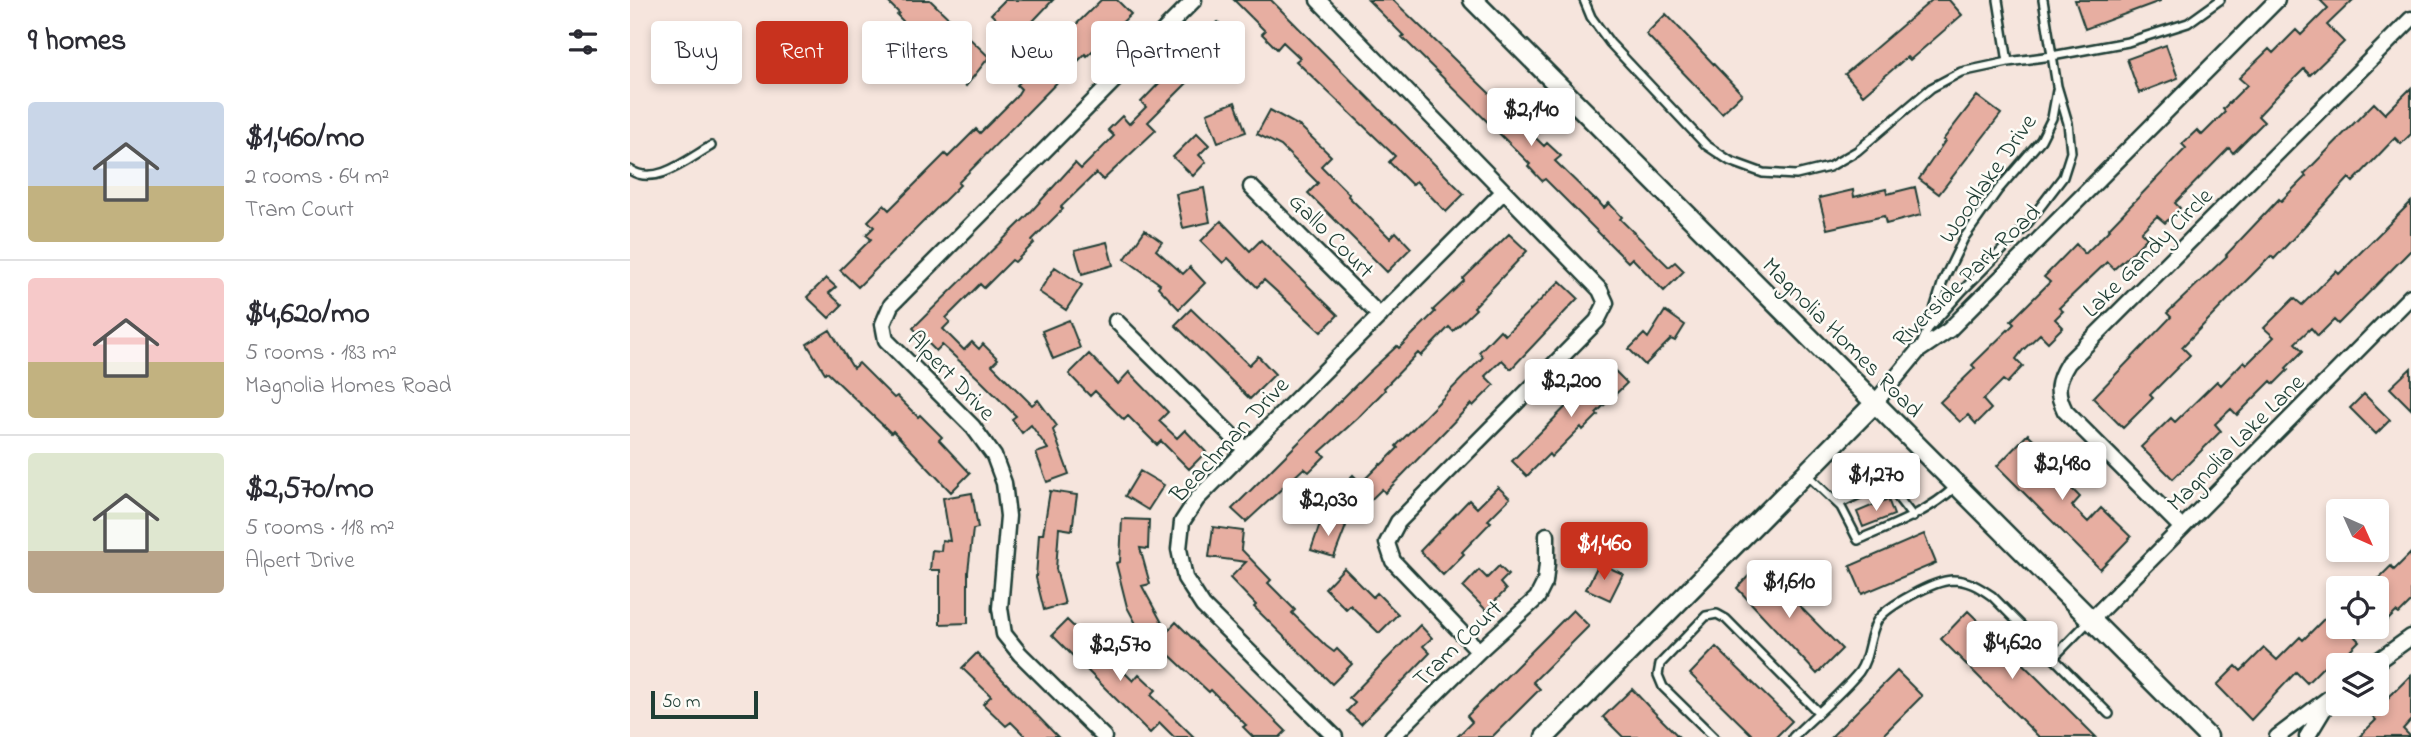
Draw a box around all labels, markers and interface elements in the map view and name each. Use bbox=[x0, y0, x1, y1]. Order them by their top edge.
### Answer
text: 9 homes bbox=[28, 20, 126, 64]
chip: Buy bbox=[651, 21, 742, 84]
chip: Rent bbox=[756, 21, 848, 84]
chip: Filters bbox=[862, 21, 972, 84]
chip: New bbox=[986, 21, 1077, 84]
chip: Apartment bbox=[1091, 21, 1245, 84]
icon: filters bbox=[564, 23, 602, 61]
pin: $2,140 bbox=[1474, 88, 1588, 148]
text: $2,140 bbox=[1503, 94, 1559, 127]
street label: Woodlake Drive bbox=[1931, 107, 2047, 251]
text: $1,460/mo bbox=[245, 117, 365, 161]
icon: home bbox=[84, 130, 168, 214]
text: 2 rooms · 64 m² bbox=[245, 161, 389, 194]
street label: Lake Gandy Circle bbox=[2076, 180, 2223, 328]
street label: Gallo Court bbox=[1279, 186, 1381, 288]
text: Tram Court bbox=[245, 194, 354, 227]
street label: Riverside Park Road bbox=[1886, 196, 2050, 357]
street label: Magnolia Homes Road bbox=[1753, 250, 1930, 428]
text: $4,620/mo bbox=[245, 293, 370, 337]
icon: home bbox=[84, 306, 168, 390]
street label: Alpert Drive bbox=[898, 323, 1003, 430]
text: 5 rooms · 183 m² bbox=[245, 337, 397, 370]
pin: $2,200 bbox=[1514, 360, 1628, 419]
text: $2,200 bbox=[1541, 365, 1601, 398]
street label: Magnolia Lake Lane bbox=[2160, 367, 2314, 521]
text: Magnolia Homes Road bbox=[245, 370, 451, 403]
street label: Beachman Drive bbox=[1162, 370, 1299, 512]
pin: $2,480 bbox=[2005, 442, 2119, 502]
text: $2,480 bbox=[2033, 448, 2091, 481]
pin: $1,270 bbox=[1819, 454, 1933, 513]
text: $1,270 bbox=[1848, 459, 1904, 492]
text: $2,570/mo bbox=[245, 468, 374, 512]
pin: $2,030 bbox=[1271, 478, 1385, 538]
icon: home bbox=[84, 481, 168, 565]
text: $2,030 bbox=[1299, 484, 1357, 517]
north arrow bbox=[2326, 499, 2389, 562]
map controls bbox=[2326, 499, 2389, 716]
text: 5 rooms · 118 m² bbox=[245, 512, 395, 545]
pin: $1,460 bbox=[1547, 522, 1661, 582]
text: $1,460 bbox=[1577, 528, 1631, 561]
text: Alpert Drive bbox=[245, 545, 354, 578]
pin: $1,610 bbox=[1732, 560, 1846, 620]
text: $1,610 bbox=[1763, 566, 1815, 599]
button: locate bbox=[2326, 576, 2389, 639]
street label: Tram Court bbox=[1406, 593, 1512, 697]
pin: $4,620 bbox=[1955, 622, 2069, 681]
pin: $2,570 bbox=[1063, 624, 1177, 683]
text: $4,620 bbox=[1983, 627, 2041, 660]
text: $2,570 bbox=[1089, 629, 1151, 662]
button: layers bbox=[2326, 653, 2389, 716]
scale bar bbox=[651, 688, 758, 720]
text: 50 m bbox=[662, 689, 701, 716]

